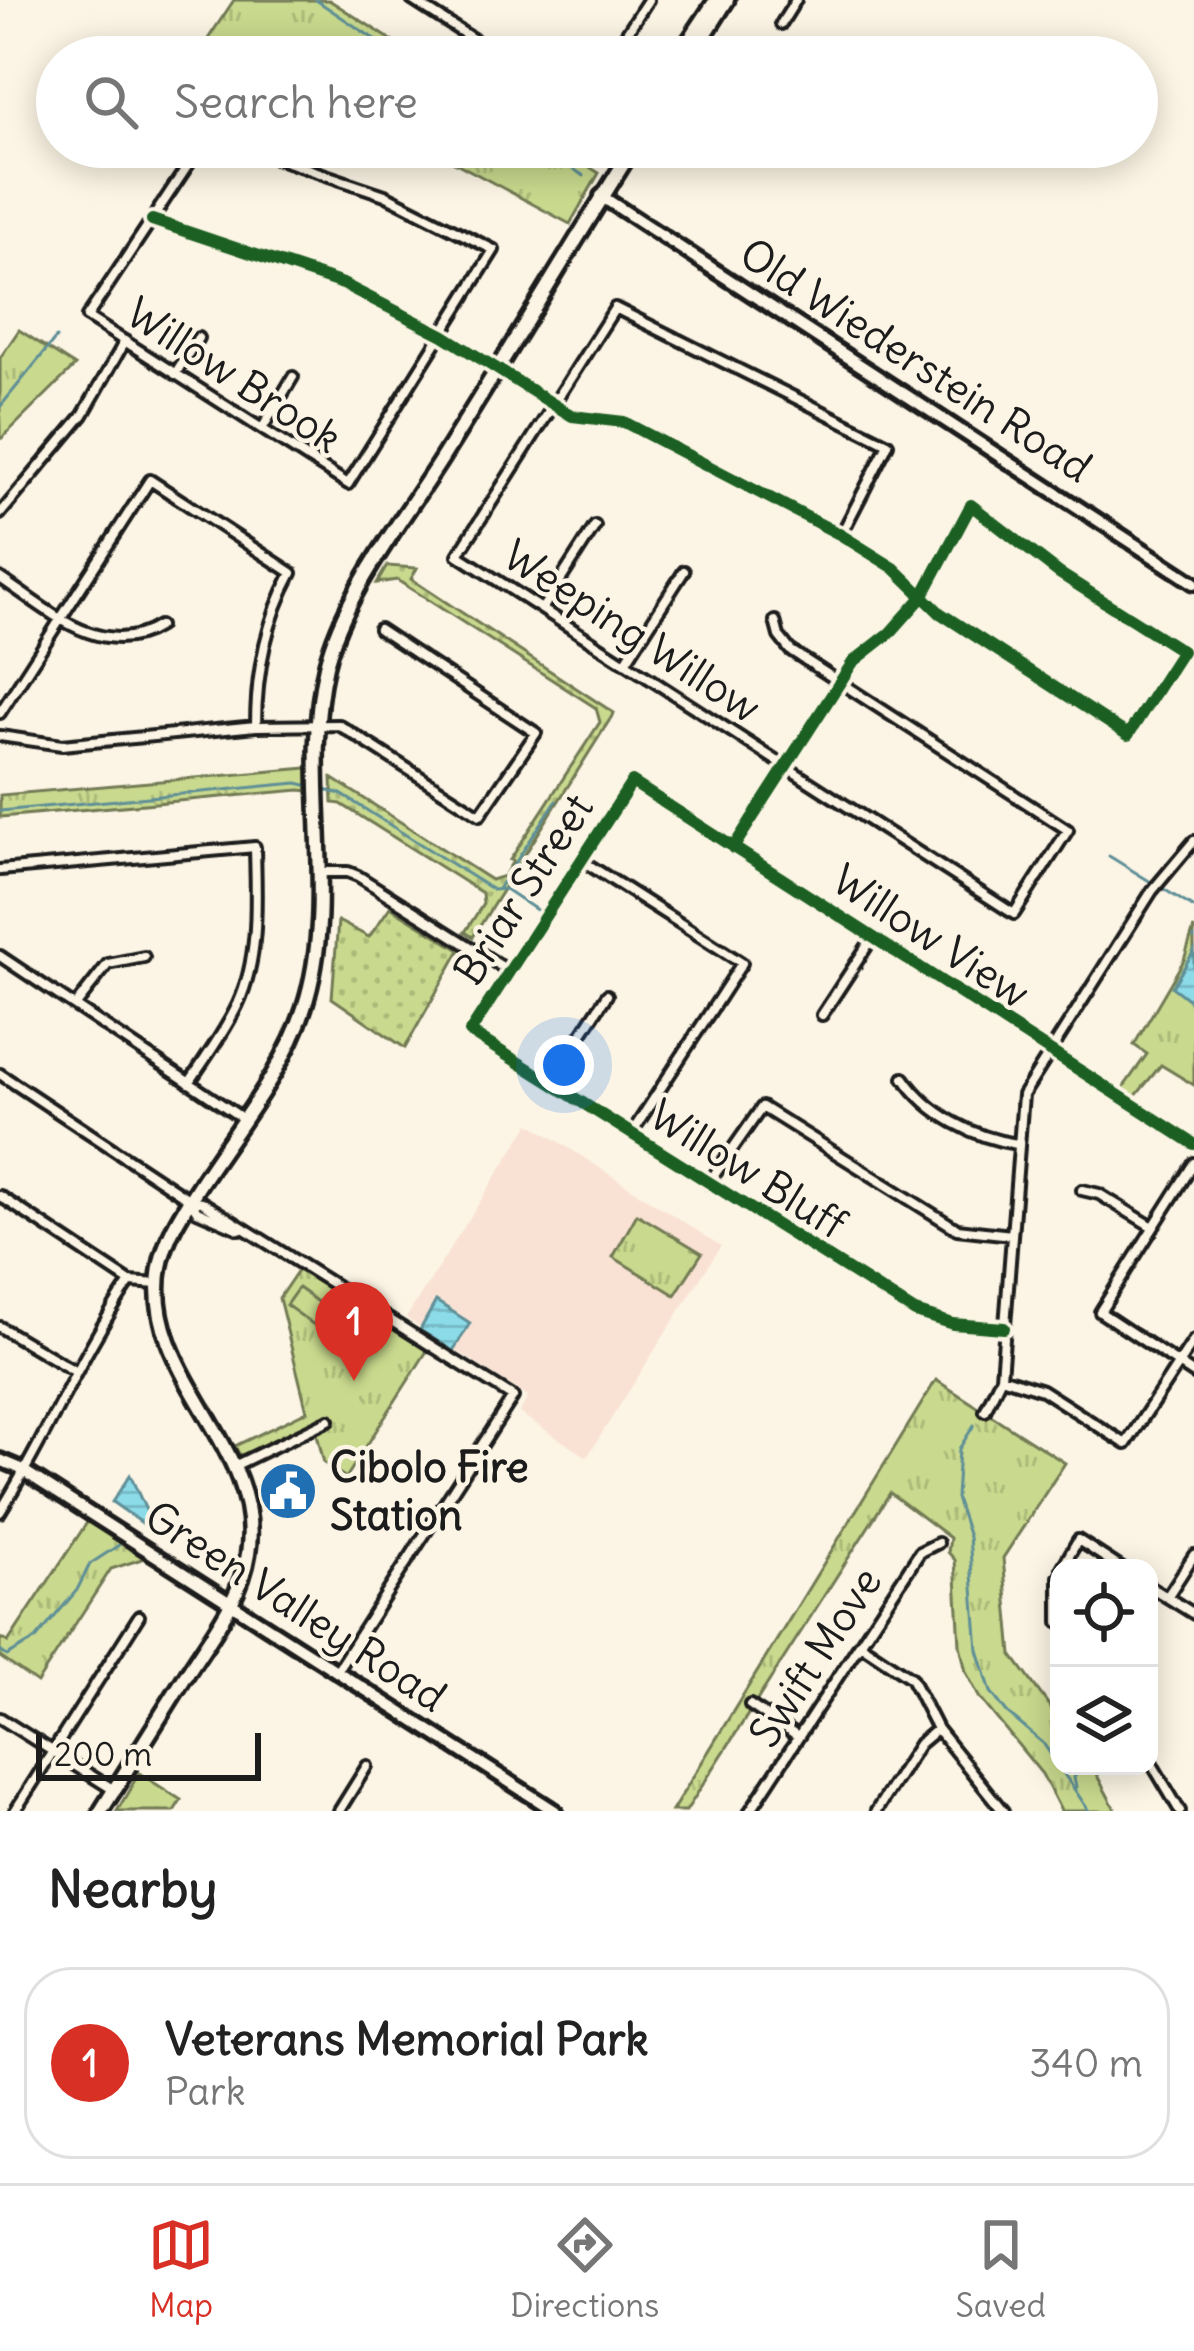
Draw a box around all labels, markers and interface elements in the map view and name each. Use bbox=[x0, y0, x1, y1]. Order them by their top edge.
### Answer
search box bbox=[36, 36, 1158, 168]
icon: search bbox=[78, 69, 144, 135]
text: Search here bbox=[174, 74, 418, 130]
street label: Old Wiederstein Road bbox=[730, 227, 1102, 493]
street label: Willow Brook bbox=[117, 286, 351, 464]
street label: Weeping Willow bbox=[494, 529, 770, 733]
street label: Briar Street bbox=[442, 784, 604, 994]
street label: Willow View bbox=[823, 853, 1039, 1019]
your location bbox=[534, 1035, 594, 1095]
street label: Willow Bluff bbox=[640, 1088, 857, 1251]
pin: 1 bbox=[315, 1282, 393, 1381]
place label: Cibolo Fire Station bbox=[330, 1441, 529, 1541]
public building icon: Cibolo Fire Station bbox=[257, 1460, 319, 1522]
street label: Green Valley Road bbox=[136, 1489, 456, 1723]
street label: Swift Move bbox=[738, 1557, 892, 1757]
map controls bbox=[1050, 1559, 1158, 1775]
button: locate bbox=[1050, 1559, 1158, 1667]
button: layers bbox=[1050, 1667, 1158, 1775]
scale bar bbox=[36, 1727, 261, 1780]
text: 200 m bbox=[54, 1733, 152, 1775]
text: Nearby bbox=[48, 1857, 217, 1921]
text: Veterans Memorial Park bbox=[165, 2011, 648, 2067]
text: 1 bbox=[82, 2039, 98, 2088]
text: 340 m bbox=[1029, 2039, 1143, 2088]
text: Park bbox=[165, 2067, 246, 2116]
tab: Map bbox=[148, 2212, 214, 2326]
tab: Directions bbox=[510, 2212, 659, 2326]
tab: Saved bbox=[956, 2212, 1046, 2326]

